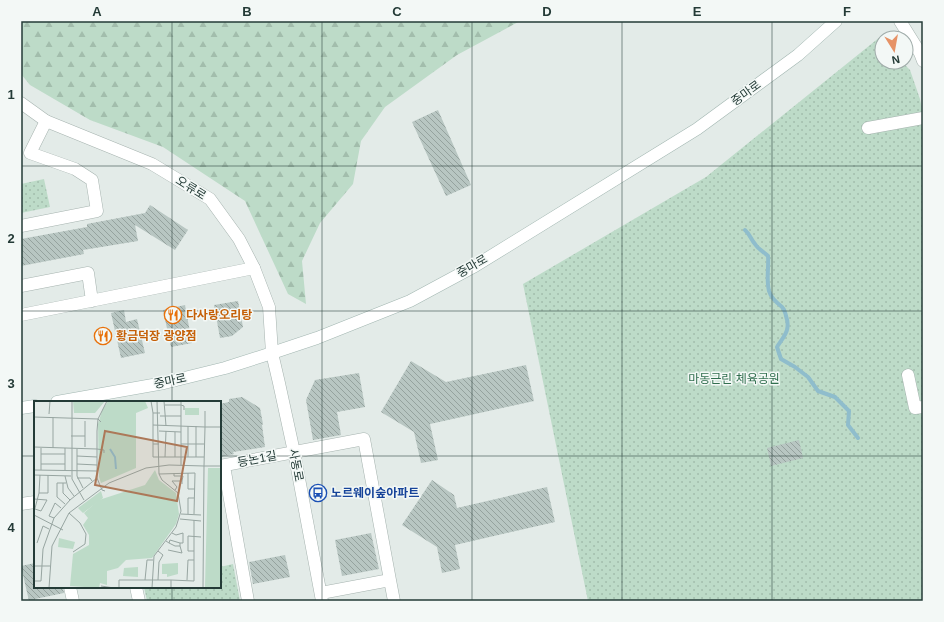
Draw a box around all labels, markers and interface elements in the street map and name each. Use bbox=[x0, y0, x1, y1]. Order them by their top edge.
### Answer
text: A bbox=[92, 4, 102, 19]
text: B bbox=[242, 4, 252, 19]
text: C bbox=[392, 4, 402, 19]
text: D bbox=[542, 4, 552, 19]
text: E bbox=[693, 4, 702, 19]
text: F bbox=[843, 4, 851, 19]
north arrow bbox=[874, 30, 914, 70]
text: N bbox=[891, 53, 901, 66]
street label: 중마로 bbox=[728, 78, 764, 108]
text: 1 bbox=[7, 87, 15, 102]
street label: 오류로 bbox=[173, 173, 209, 203]
text: 2 bbox=[7, 231, 15, 246]
street label: 중마로 bbox=[454, 252, 490, 280]
restaurant icon: 다사랑오리탕 bbox=[163, 305, 183, 325]
place label: 다사랑오리탕 bbox=[186, 308, 252, 322]
restaurant icon: 황금덕장 광양점 bbox=[93, 326, 113, 346]
place label: 황금덕장 광양점 bbox=[116, 329, 197, 343]
street label: 중마로 bbox=[152, 371, 188, 391]
park label: 마동근린 체육공원 bbox=[688, 372, 780, 386]
text: 3 bbox=[7, 376, 15, 391]
inset map bbox=[34, 401, 221, 588]
street label: 사동로 bbox=[286, 447, 306, 483]
street label: 등논1길 bbox=[236, 448, 278, 470]
bus stop icon: 노르웨이숲아파트 bbox=[308, 483, 328, 503]
place label: 노르웨이숲아파트 bbox=[331, 486, 419, 500]
text: 4 bbox=[7, 520, 15, 535]

